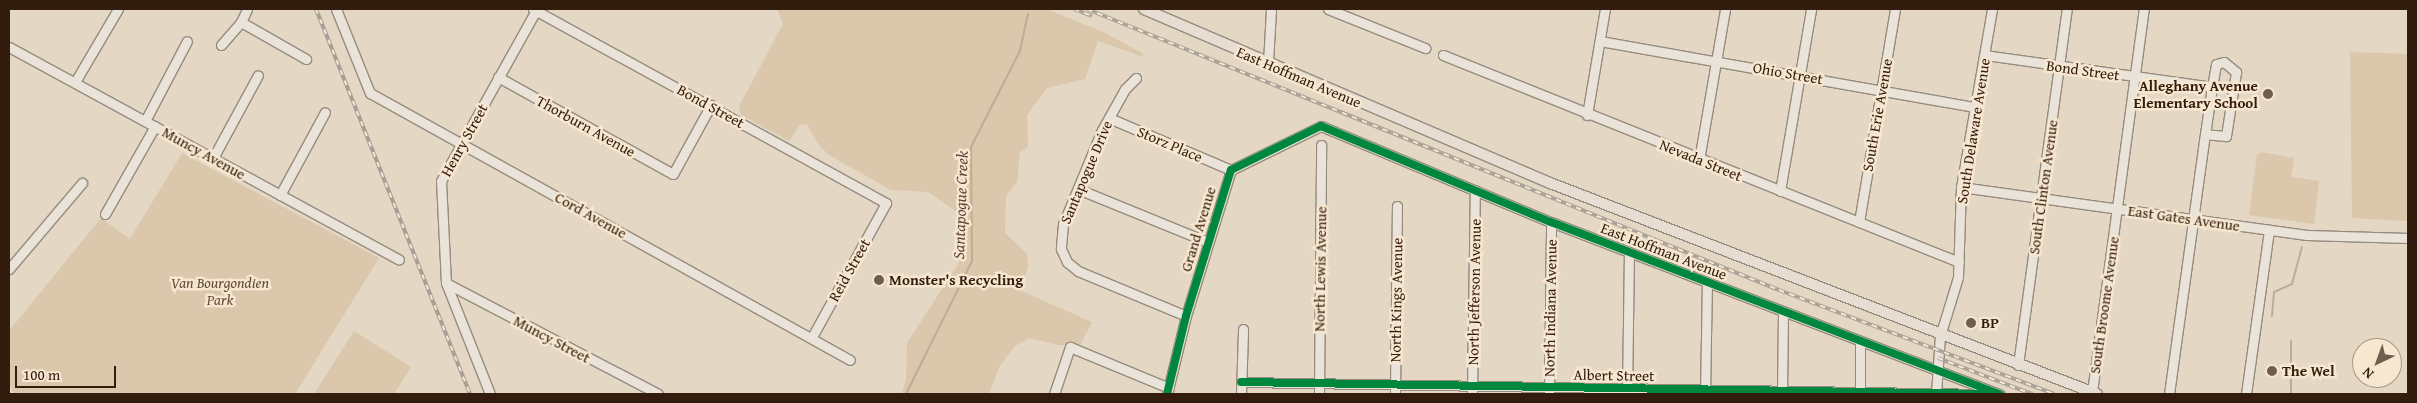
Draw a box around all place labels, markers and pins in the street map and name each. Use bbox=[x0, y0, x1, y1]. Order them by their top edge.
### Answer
place label: Alleghany Avenue Elementary School bbox=[2134, 76, 2258, 111]
marker: Alleghany Avenue Elementary School bbox=[2262, 88, 2274, 100]
place label: Monster's Recycling bbox=[889, 271, 1023, 289]
marker: Monster's Recycling bbox=[873, 274, 885, 286]
place label: BP bbox=[1981, 314, 1999, 332]
marker: BP bbox=[1965, 317, 1977, 329]
place label: The Wel bbox=[2282, 362, 2335, 380]
marker: The Wel bbox=[2266, 365, 2278, 377]

